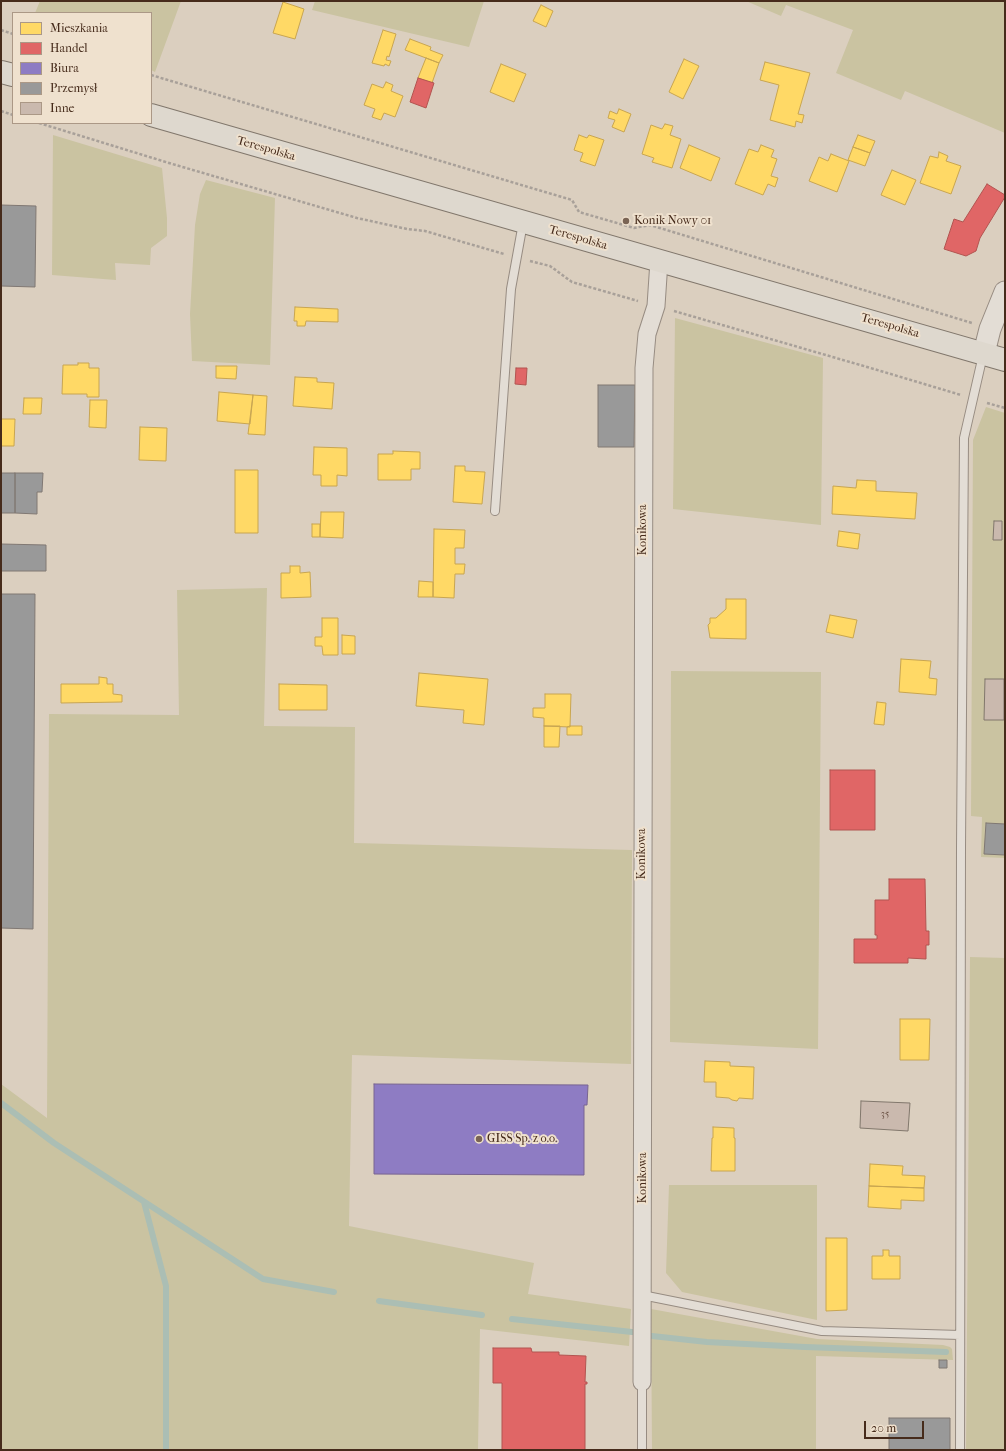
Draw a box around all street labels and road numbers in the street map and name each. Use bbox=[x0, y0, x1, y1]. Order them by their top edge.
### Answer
street label: Terespolska bbox=[235, 134, 297, 164]
street label: Terespolska bbox=[547, 223, 609, 253]
street label: Terespolska bbox=[859, 311, 921, 341]
street label: Konikowa bbox=[636, 504, 650, 556]
street label: Konikowa bbox=[635, 828, 649, 880]
street label: Konikowa bbox=[636, 1152, 650, 1204]

